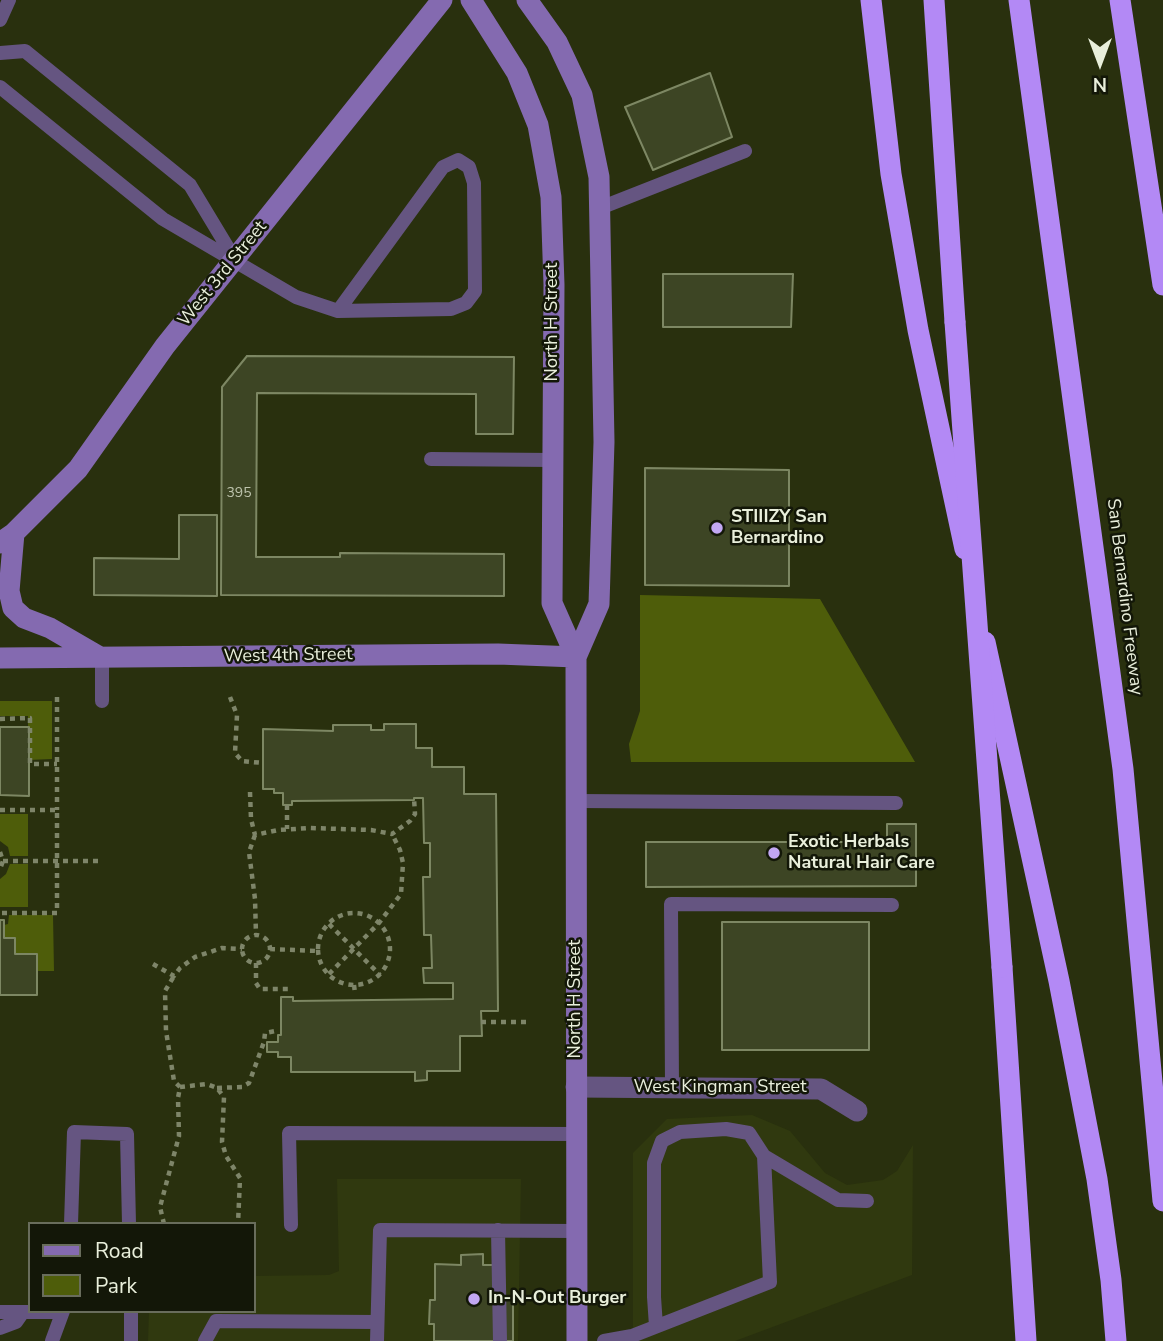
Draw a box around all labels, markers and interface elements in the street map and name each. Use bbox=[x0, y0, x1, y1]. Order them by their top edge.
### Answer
north arrow bbox=[1065, 28, 1135, 98]
text: N bbox=[1093, 71, 1107, 97]
street label: West 3rd Street bbox=[174, 217, 272, 331]
street label: North H Street bbox=[542, 263, 564, 381]
house number: 395 bbox=[226, 486, 252, 502]
street label: San Bernardino Freeway bbox=[1101, 497, 1147, 697]
place label: STIIIZY San Bernardino bbox=[731, 507, 827, 550]
marker: STIIIZY San Bernardino bbox=[709, 520, 725, 536]
street label: West 4th Street bbox=[223, 644, 353, 668]
place label: Exotic Herbals Natural Hair Care bbox=[788, 832, 935, 874]
marker: Exotic Herbals Natural Hair Care bbox=[766, 845, 782, 861]
street label: North H Street bbox=[565, 940, 587, 1058]
street label: West Kingman Street bbox=[634, 1077, 806, 1099]
legend bbox=[28, 1222, 256, 1313]
text: Road bbox=[95, 1237, 144, 1265]
text: Park bbox=[95, 1272, 137, 1300]
place label: In-N-Out Burger bbox=[488, 1288, 626, 1310]
marker: In-N-Out Burger bbox=[466, 1291, 482, 1307]

